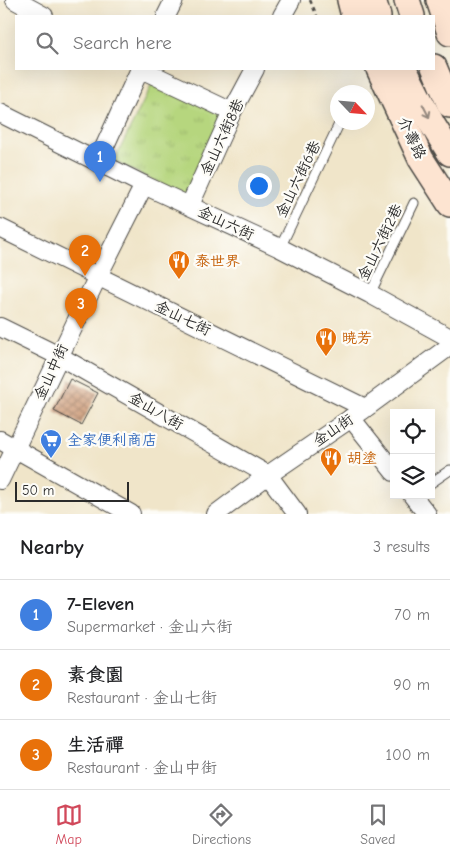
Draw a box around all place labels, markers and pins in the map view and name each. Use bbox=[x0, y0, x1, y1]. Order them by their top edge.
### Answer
pin: 1 bbox=[84, 141, 116, 182]
pin: 2 bbox=[69, 235, 101, 276]
restaurant icon: 泰世界 bbox=[167, 249, 191, 280]
place label: 泰世界 bbox=[195, 252, 240, 270]
pin: 3 bbox=[65, 288, 97, 329]
restaurant icon: 暁芳 bbox=[314, 326, 338, 357]
place label: 暁芳 bbox=[342, 329, 372, 347]
supermarket icon: 全家便利商店 bbox=[39, 428, 63, 459]
place label: 全家便利商店 bbox=[67, 431, 157, 449]
restaurant icon: 胡塗 bbox=[319, 446, 343, 477]
place label: 胡塗 bbox=[347, 449, 377, 467]

